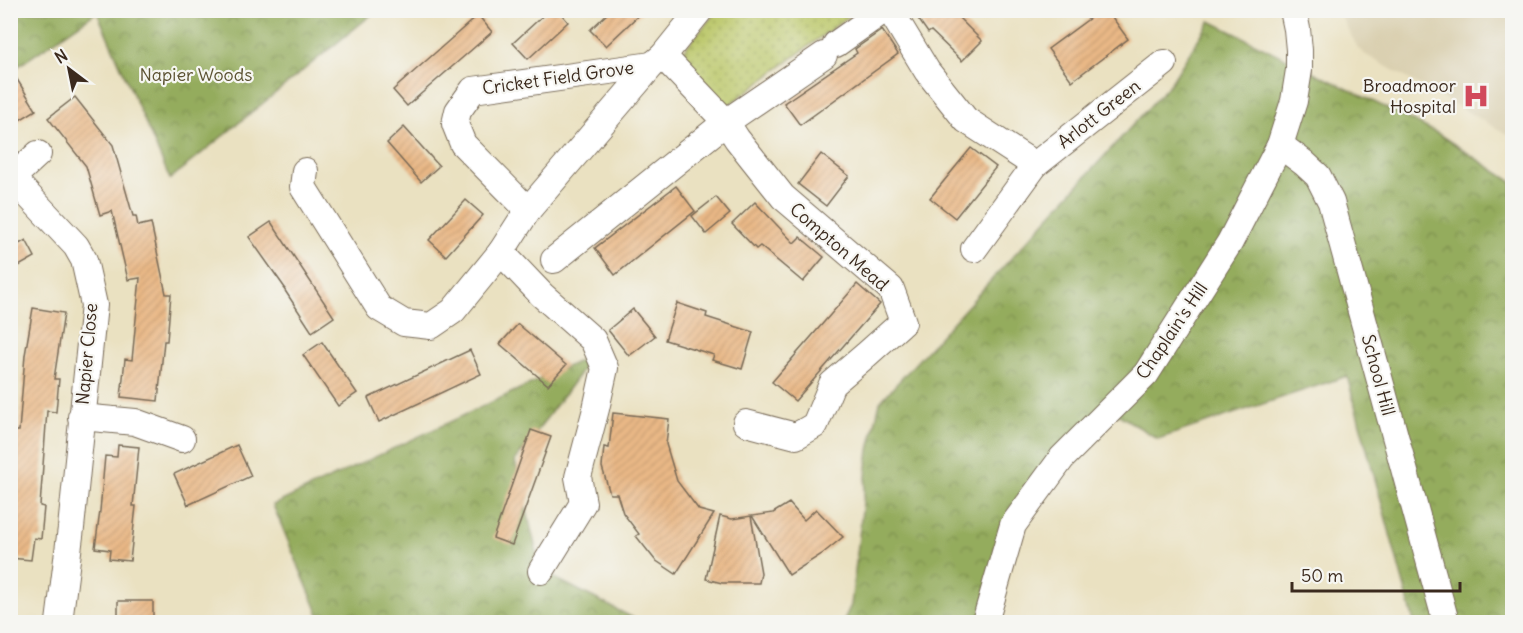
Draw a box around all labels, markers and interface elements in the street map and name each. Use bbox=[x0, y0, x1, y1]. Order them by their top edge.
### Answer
north arrow bbox=[39, 39, 99, 99]
text: N bbox=[51, 45, 71, 68]
street label: Cricket Field Grove bbox=[481, 55, 635, 100]
park label: Napier Woods bbox=[140, 63, 252, 86]
street label: Arlott Green bbox=[1053, 74, 1145, 153]
place label: Broadmoor Hospital bbox=[1363, 74, 1457, 118]
hospital icon: Broadmoor Hospital bbox=[1461, 81, 1491, 111]
street label: Compton Mead bbox=[785, 197, 894, 296]
street label: Chaplain's Hill bbox=[1131, 278, 1212, 384]
street label: Napier Close bbox=[71, 302, 102, 406]
street label: School Hill bbox=[1357, 332, 1400, 418]
scale bar bbox=[1292, 555, 1460, 593]
text: 50 m bbox=[1301, 564, 1343, 587]

